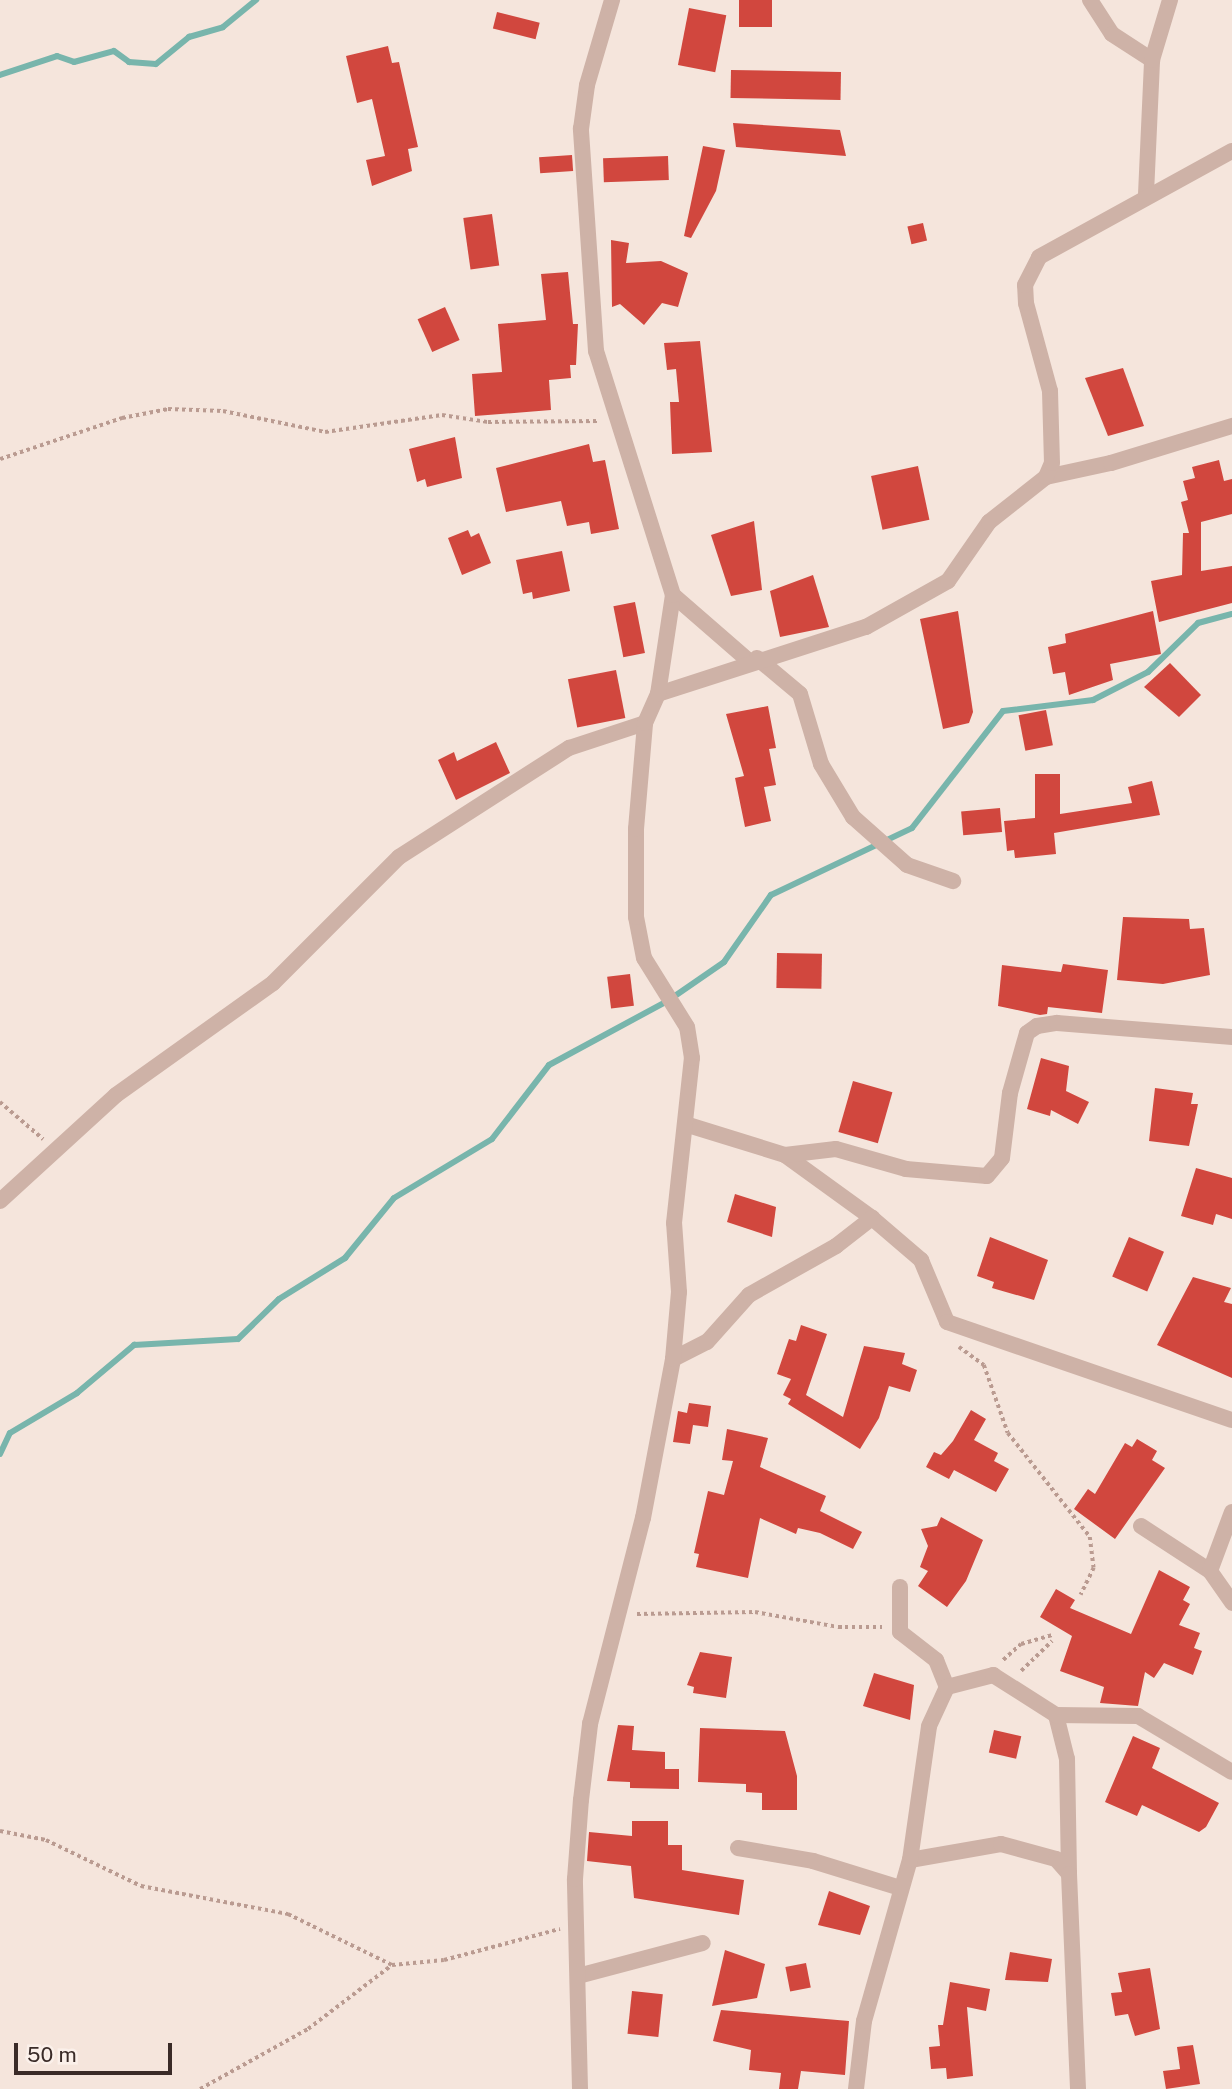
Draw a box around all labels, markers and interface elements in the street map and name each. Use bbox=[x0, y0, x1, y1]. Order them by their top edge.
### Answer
scale bar bbox=[18, 2030, 175, 2074]
text: 50 m bbox=[27, 2042, 77, 2067]

